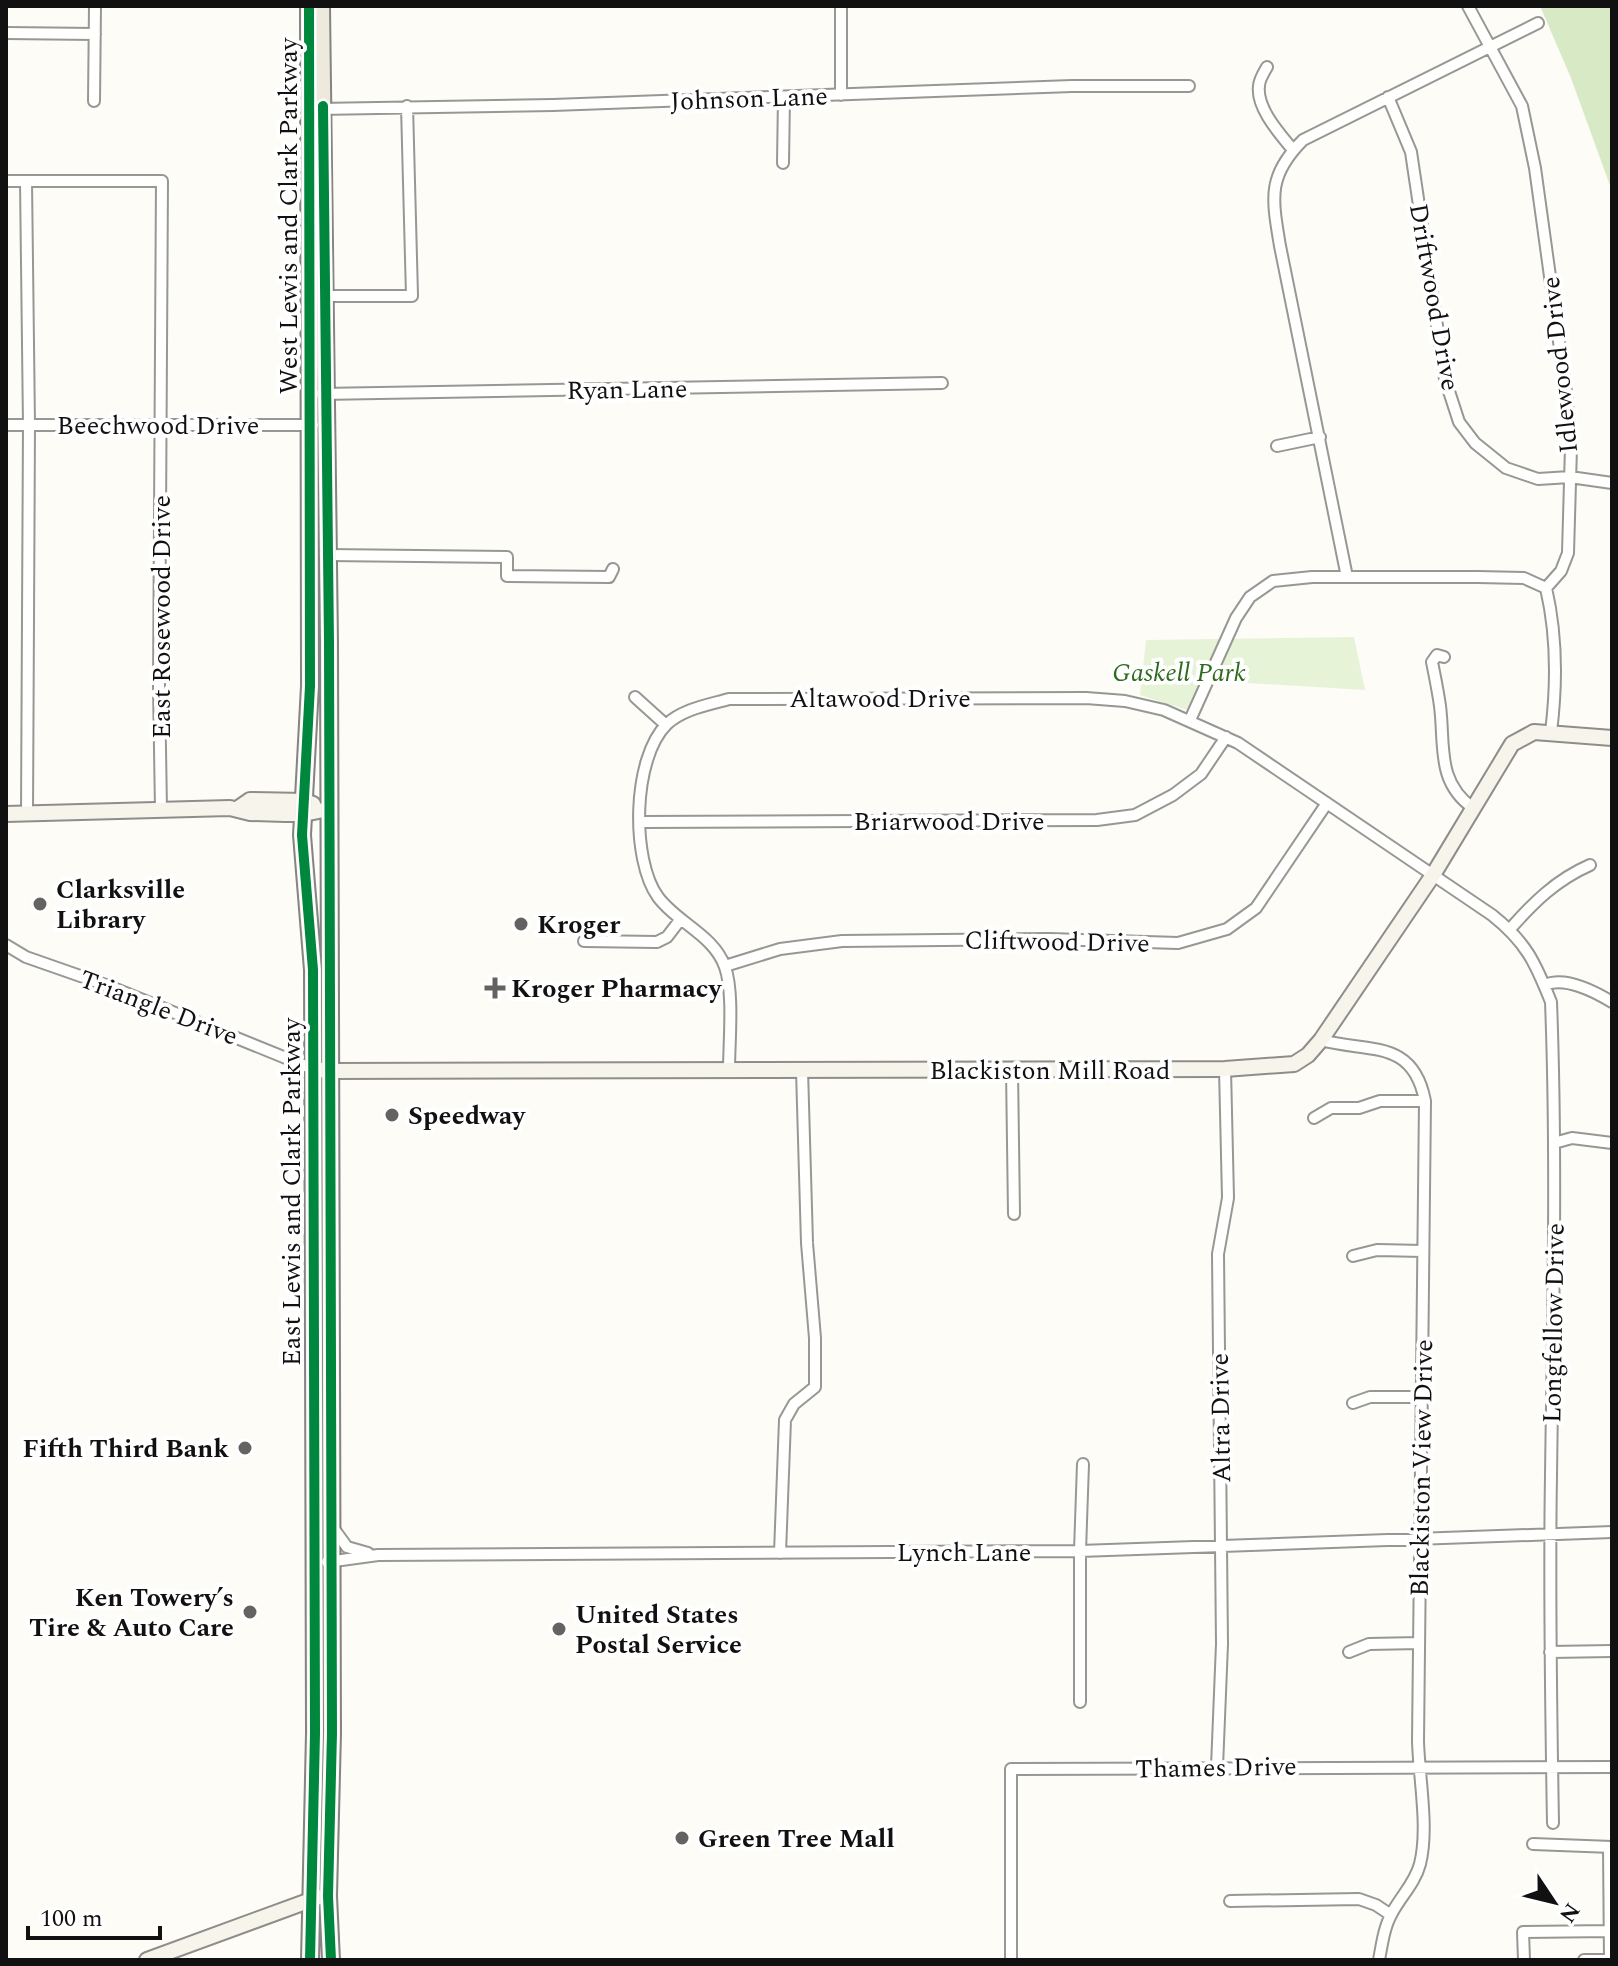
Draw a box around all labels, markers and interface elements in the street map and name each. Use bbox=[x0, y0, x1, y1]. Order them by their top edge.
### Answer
street label: West Lewis and Clark Parkway bbox=[269, 36, 309, 394]
street label: Johnson Lane bbox=[670, 76, 829, 122]
street label: Driftwood Drive bbox=[1398, 200, 1470, 394]
street label: Idlewood Drive bbox=[1531, 275, 1589, 455]
street label: Ryan Lane bbox=[566, 369, 688, 411]
street label: Beechwood Drive bbox=[57, 406, 259, 446]
street label: East Rosewood Drive bbox=[142, 495, 182, 739]
park label: Gaskell Park bbox=[1112, 653, 1246, 693]
street label: Altawood Drive bbox=[789, 679, 971, 719]
street label: Briarwood Drive bbox=[853, 802, 1045, 842]
place label: Clarksville Library bbox=[56, 870, 185, 940]
marker: Clarksville Library bbox=[31, 895, 49, 913]
place label: Kroger bbox=[537, 905, 621, 945]
marker: Kroger bbox=[512, 915, 530, 933]
street label: Cliftwood Drive bbox=[964, 920, 1150, 964]
street label: Triangle Drive bbox=[73, 959, 244, 1057]
place label: Kroger Pharmacy bbox=[511, 969, 723, 1009]
marker: Kroger Pharmacy bbox=[486, 979, 504, 997]
street label: East Lewis and Clark Parkway bbox=[272, 1016, 312, 1366]
street label: Blackiston Mill Road bbox=[929, 1051, 1171, 1091]
place label: Speedway bbox=[408, 1096, 526, 1136]
marker: Speedway bbox=[383, 1106, 401, 1124]
street label: Longfellow Drive bbox=[1532, 1223, 1576, 1423]
street label: Blackiston View Drive bbox=[1400, 1339, 1444, 1597]
street label: Altra Drive bbox=[1200, 1353, 1242, 1483]
place label: Fifth Third Bank bbox=[22, 1429, 229, 1469]
marker: Fifth Third Bank bbox=[236, 1439, 254, 1457]
street label: Lynch Lane bbox=[897, 1533, 1031, 1573]
place label: Ken Towery’s Tire & Auto Care bbox=[29, 1578, 234, 1648]
place label: United States Postal Service bbox=[575, 1595, 742, 1665]
marker: Ken Towery’s Tire & Auto Care bbox=[241, 1603, 259, 1621]
marker: United States Postal Service bbox=[550, 1620, 568, 1638]
street label: Thames Drive bbox=[1135, 1747, 1297, 1789]
place label: Green Tree Mall bbox=[698, 1819, 895, 1859]
marker: Green Tree Mall bbox=[673, 1829, 691, 1847]
north arrow bbox=[1514, 1862, 1594, 1942]
scale bar bbox=[28, 1890, 160, 1940]
text: N bbox=[1550, 1896, 1588, 1929]
text: 100 m bbox=[40, 1901, 103, 1937]

